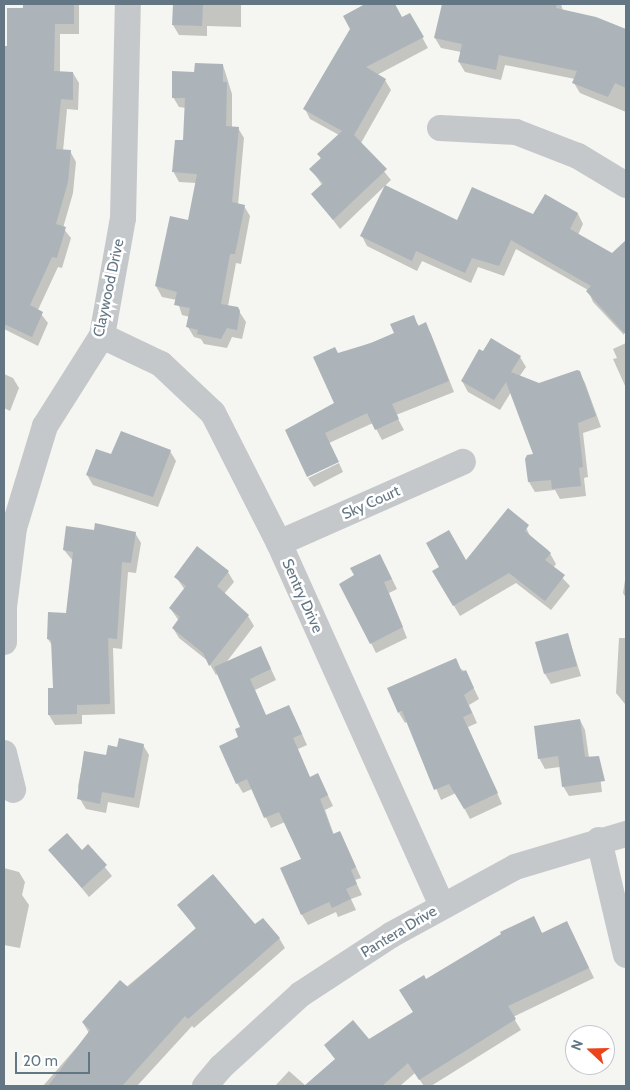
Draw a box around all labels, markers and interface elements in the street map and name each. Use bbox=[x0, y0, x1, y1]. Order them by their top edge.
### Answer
street label: Claywood Drive bbox=[90, 237, 128, 339]
street label: Sky Court bbox=[339, 482, 403, 524]
street label: Sentry Drive bbox=[278, 556, 326, 636]
street label: Pantera Drive bbox=[358, 902, 440, 962]
north arrow bbox=[565, 1025, 615, 1075]
text: N bbox=[567, 1037, 587, 1053]
scale bar bbox=[18, 1042, 92, 1074]
text: 20 m bbox=[23, 1052, 58, 1070]

